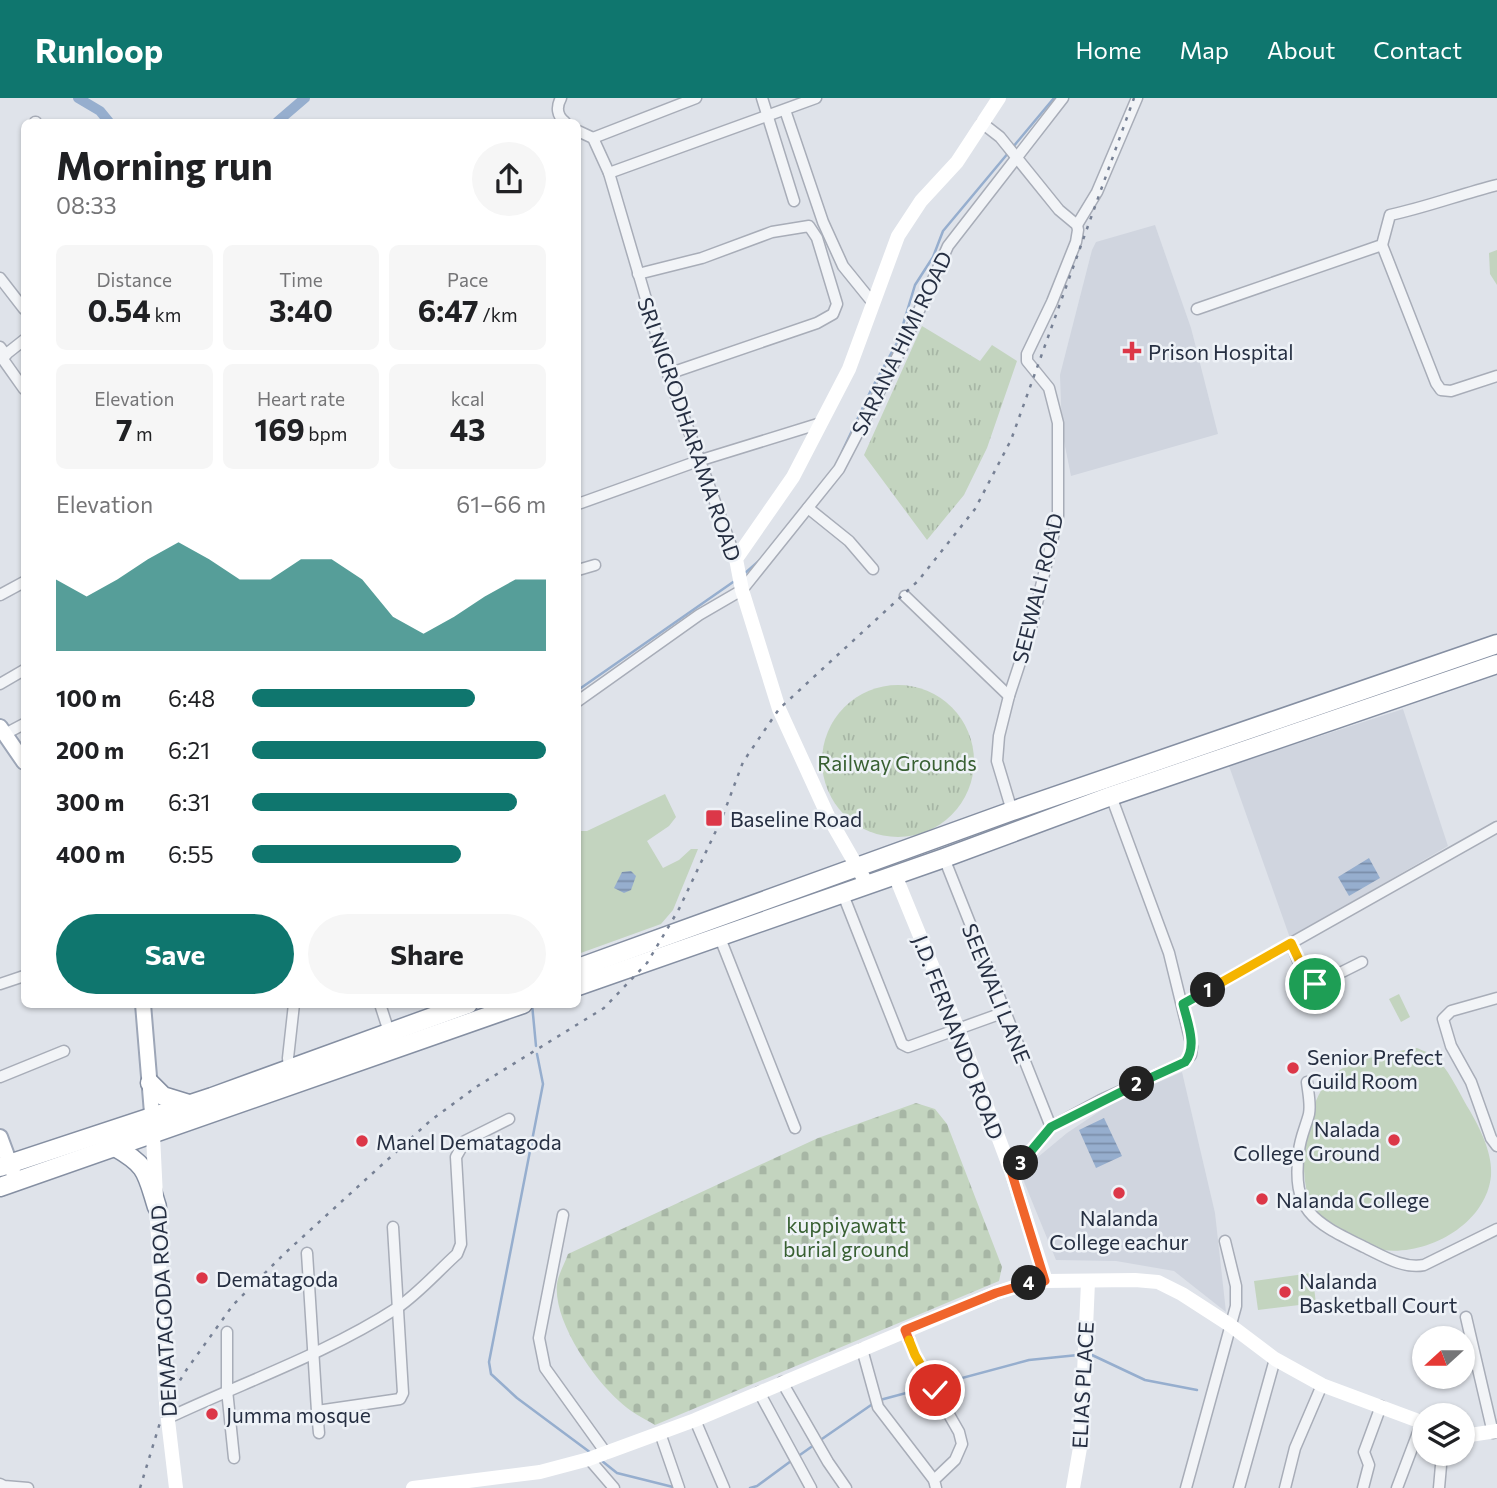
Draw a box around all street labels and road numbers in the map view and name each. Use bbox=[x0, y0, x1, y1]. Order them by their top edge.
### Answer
street label: SARANA HIMI ROAD bbox=[846, 247, 956, 439]
street label: SRI NIGRODHARAMA ROAD bbox=[633, 294, 747, 564]
street label: SEEWALI ROAD bbox=[1006, 510, 1068, 666]
street label: SEEWALI LANE bbox=[958, 920, 1036, 1066]
street label: J.D. FERNANDO ROAD bbox=[909, 931, 1009, 1143]
street label: DEMATAGODA ROAD bbox=[145, 1204, 181, 1418]
street label: ELIAS PLACE bbox=[1066, 1321, 1098, 1449]

